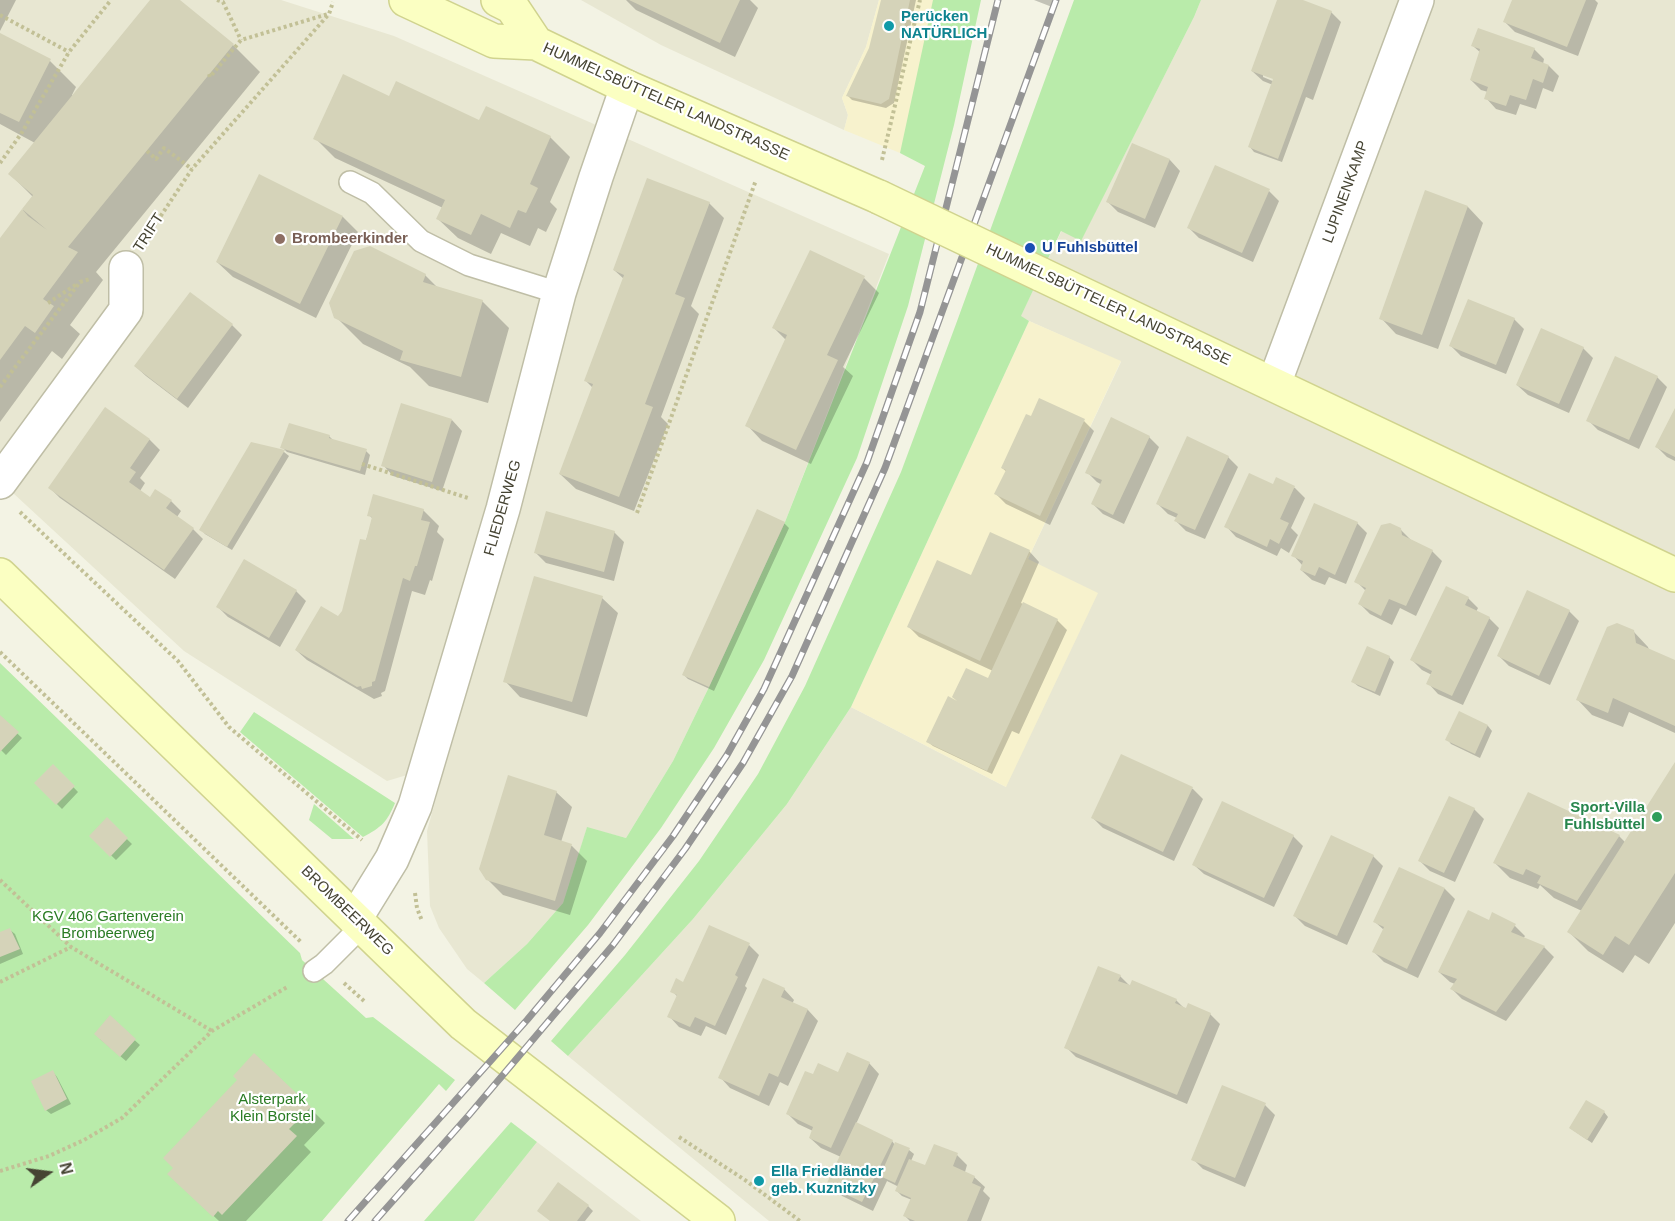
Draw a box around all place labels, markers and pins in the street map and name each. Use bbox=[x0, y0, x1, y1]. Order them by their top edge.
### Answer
place label: Perücken NATÜRLICH bbox=[901, 8, 987, 43]
marker: Perücken NATÜRLICH bbox=[882, 19, 896, 33]
place label: Brombeerkinder bbox=[292, 230, 408, 248]
marker: Brombeerkinder bbox=[273, 232, 287, 246]
place label: U Fuhlsbüttel bbox=[1042, 239, 1138, 257]
marker: U Fuhlsbüttel bbox=[1023, 241, 1037, 255]
place label: Sport-Villa Fuhlsbüttel bbox=[1564, 799, 1645, 834]
marker: Sport-Villa Fuhlsbüttel bbox=[1650, 810, 1664, 824]
place label: Ella Friedländer geb. Kuznitzky bbox=[771, 1163, 884, 1198]
marker: Ella Friedländer geb. Kuznitzky bbox=[752, 1174, 766, 1188]

